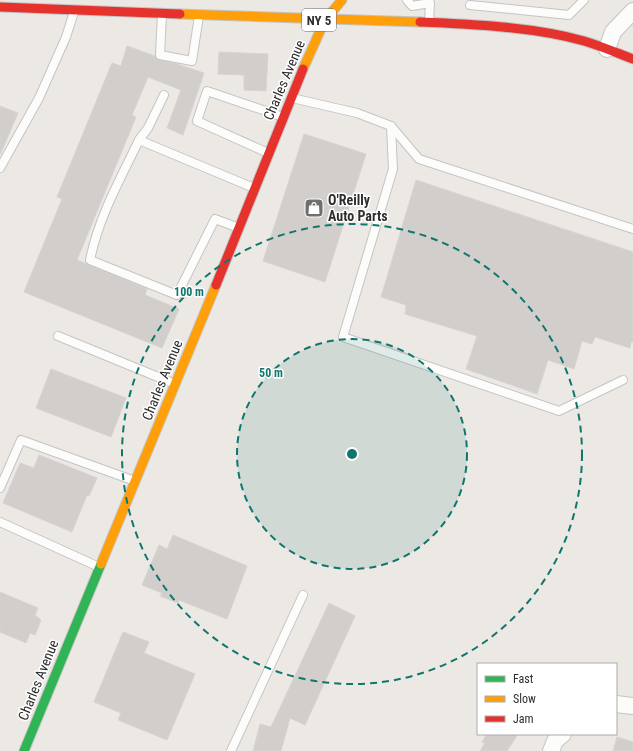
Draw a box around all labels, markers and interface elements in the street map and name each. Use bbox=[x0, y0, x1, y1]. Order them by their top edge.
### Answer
road number: NY 5 bbox=[302, 9, 336, 31]
street label: Charles Avenue bbox=[260, 37, 308, 122]
place label: O'Reilly Auto Parts bbox=[328, 192, 388, 224]
shop icon: O'Reilly Auto Parts bbox=[303, 197, 325, 219]
text: 100 m bbox=[174, 285, 204, 299]
street label: Charles Avenue bbox=[139, 337, 186, 423]
text: 50 m bbox=[259, 366, 283, 380]
centre of rings bbox=[345, 447, 359, 461]
street label: Charles Avenue bbox=[15, 637, 62, 723]
legend bbox=[477, 663, 617, 735]
text: Fast bbox=[513, 672, 534, 686]
text: Slow bbox=[513, 692, 536, 706]
text: Jam bbox=[513, 712, 534, 726]

